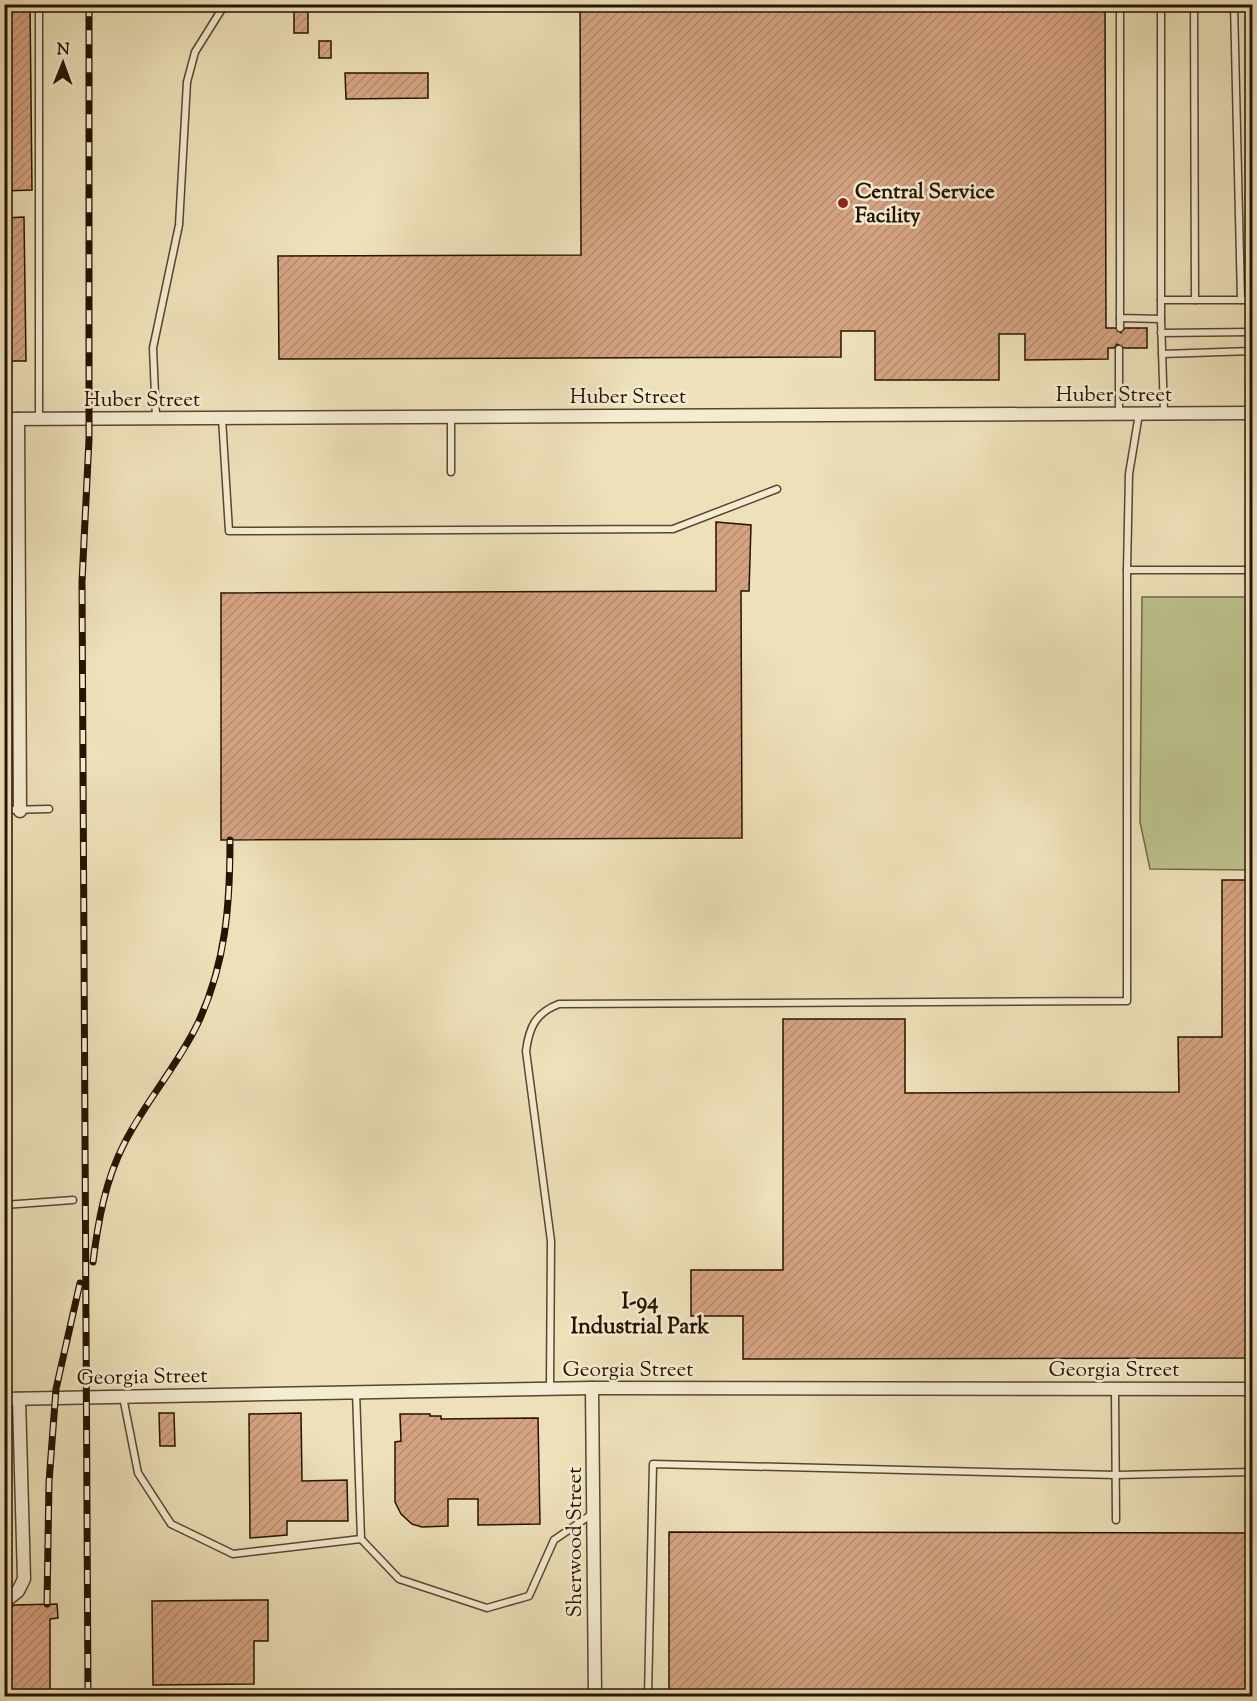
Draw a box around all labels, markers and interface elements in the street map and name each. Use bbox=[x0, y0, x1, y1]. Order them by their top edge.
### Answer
north arrow bbox=[33, 33, 93, 93]
text: N bbox=[57, 39, 70, 62]
place label: Central Service Facility bbox=[855, 178, 995, 232]
marker: Central Service Facility bbox=[836, 196, 850, 210]
street label: Huber Street bbox=[1056, 381, 1172, 411]
street label: Huber Street bbox=[570, 383, 686, 413]
street label: Huber Street bbox=[84, 386, 200, 416]
district label: I-94 Industrial Park bbox=[571, 1287, 709, 1344]
street label: Georgia Street bbox=[563, 1356, 693, 1386]
street label: Georgia Street bbox=[1049, 1356, 1179, 1386]
street label: Georgia Street bbox=[76, 1362, 208, 1394]
street label: Sherwood Street bbox=[561, 1467, 591, 1617]

